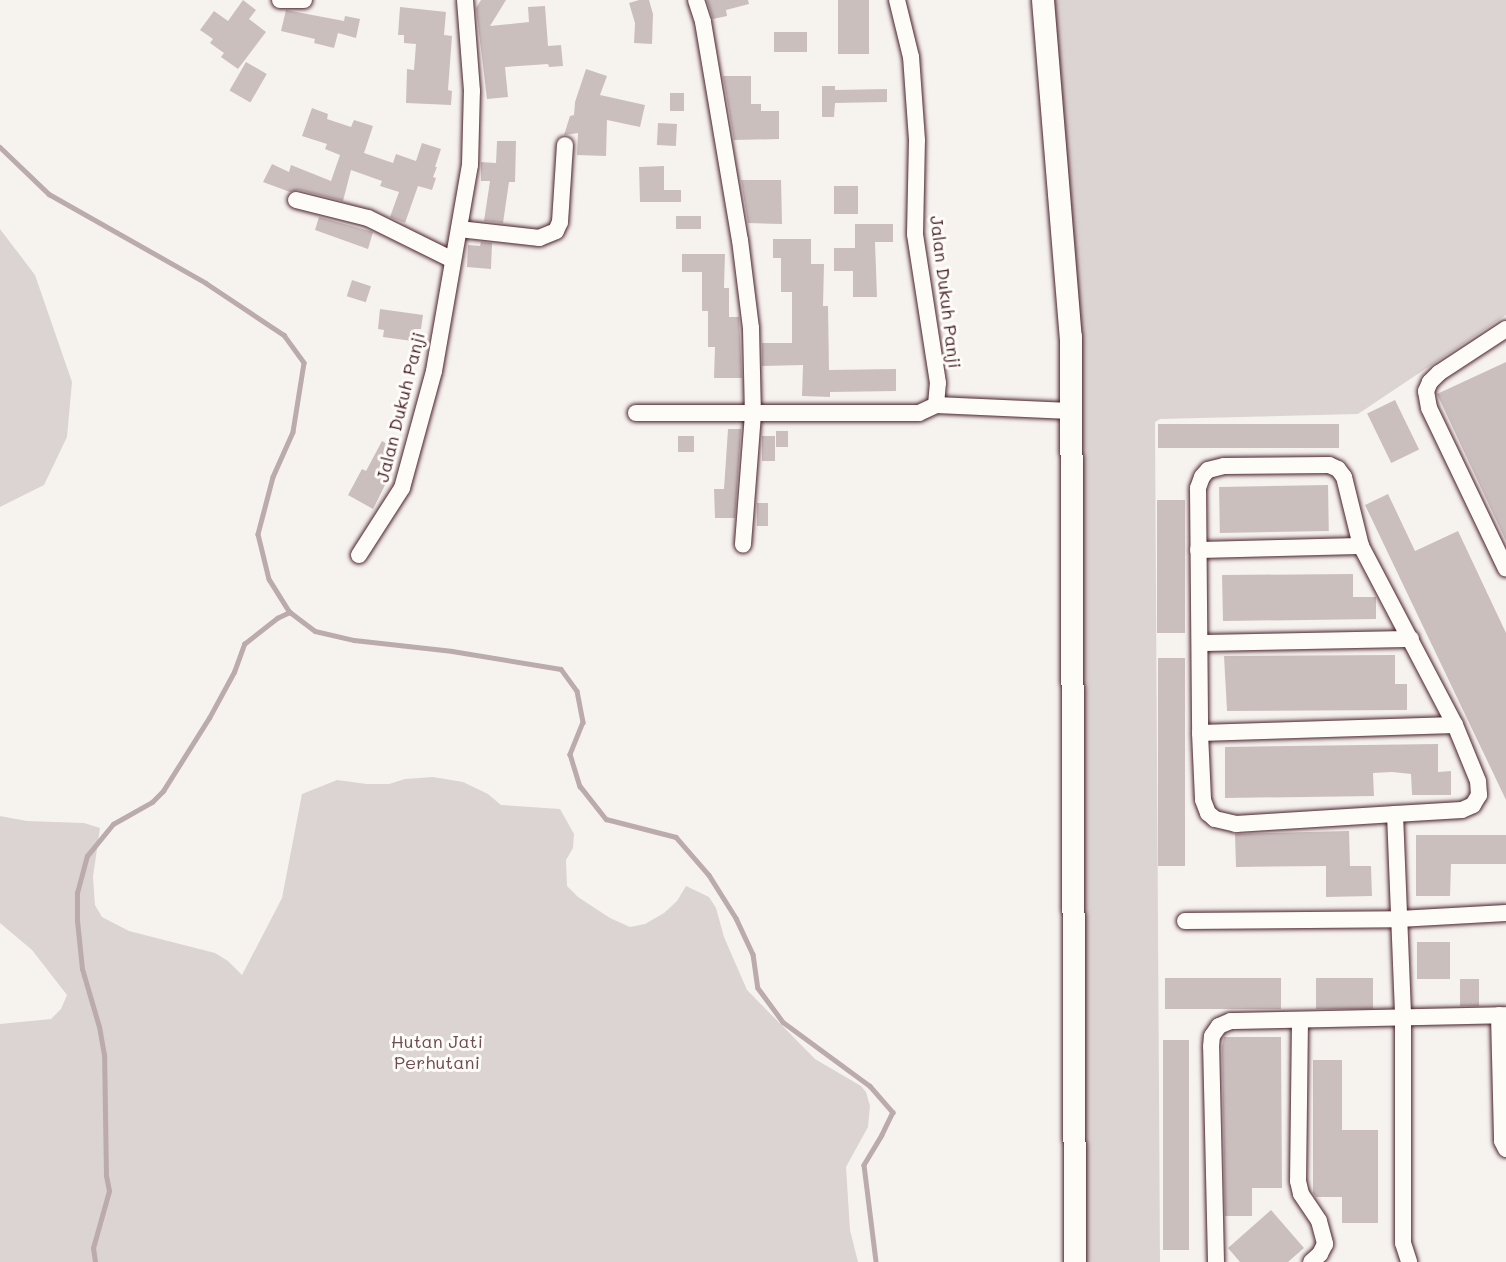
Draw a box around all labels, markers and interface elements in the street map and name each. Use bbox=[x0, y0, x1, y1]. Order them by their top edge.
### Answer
street label: Jalan Dukuh Panji bbox=[926, 214, 966, 370]
street label: Jalan Dukuh Panji bbox=[371, 330, 429, 484]
park label: Hutan Jati Perhutani bbox=[391, 1031, 483, 1074]

